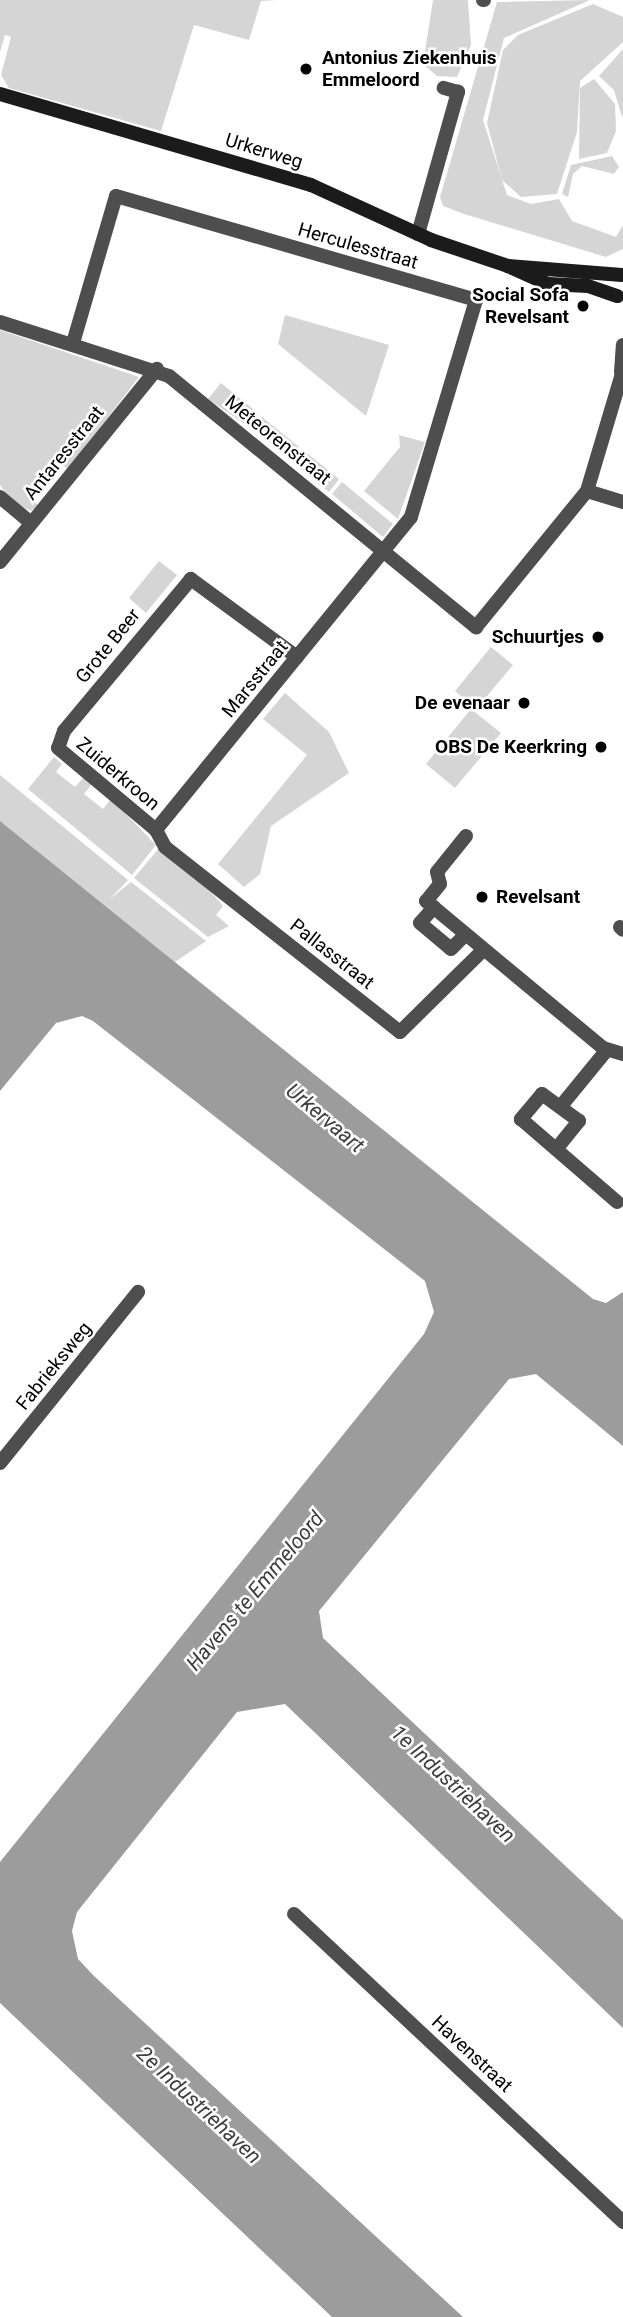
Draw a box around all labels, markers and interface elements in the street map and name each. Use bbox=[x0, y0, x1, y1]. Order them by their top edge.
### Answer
place label: Antonius Ziekenhuis Emmeloord bbox=[322, 47, 497, 91]
marker: Antonius Ziekenhuis Emmeloord bbox=[296, 59, 316, 79]
street label: Urkerweg bbox=[222, 128, 306, 174]
street label: Herculesstraat bbox=[295, 218, 421, 274]
place label: Social Sofa Revelsant bbox=[472, 284, 569, 328]
marker: Social Sofa Revelsant bbox=[575, 298, 591, 314]
street label: Meteorenstraat bbox=[220, 390, 336, 490]
street label: Antaresstraat bbox=[19, 401, 109, 505]
street label: Grote Beer bbox=[71, 604, 145, 688]
place label: Schuurtjes bbox=[492, 626, 584, 648]
marker: Schuurtjes bbox=[590, 629, 606, 645]
street label: Marsstraat bbox=[217, 636, 293, 722]
place label: De evenaar bbox=[415, 692, 510, 714]
marker: De evenaar bbox=[516, 695, 532, 711]
street label: Zuiderkroon bbox=[72, 733, 164, 815]
place label: OBS De Keerkring bbox=[435, 736, 587, 758]
marker: OBS De Keerkring bbox=[593, 739, 609, 755]
place label: Revelsant bbox=[496, 886, 580, 908]
marker: Revelsant bbox=[474, 889, 490, 905]
street label: Pallasstraat bbox=[285, 914, 379, 994]
water label: Urkervaart bbox=[281, 1078, 369, 1158]
street label: Fabrieksweg bbox=[12, 1317, 96, 1415]
water label: Havens te Emmeloord bbox=[181, 1506, 329, 1676]
water label: 1e Industriehaven bbox=[386, 1720, 520, 1848]
street label: Havenstraat bbox=[427, 2011, 517, 2097]
water label: 2e Industriehaven bbox=[132, 2041, 266, 2169]

